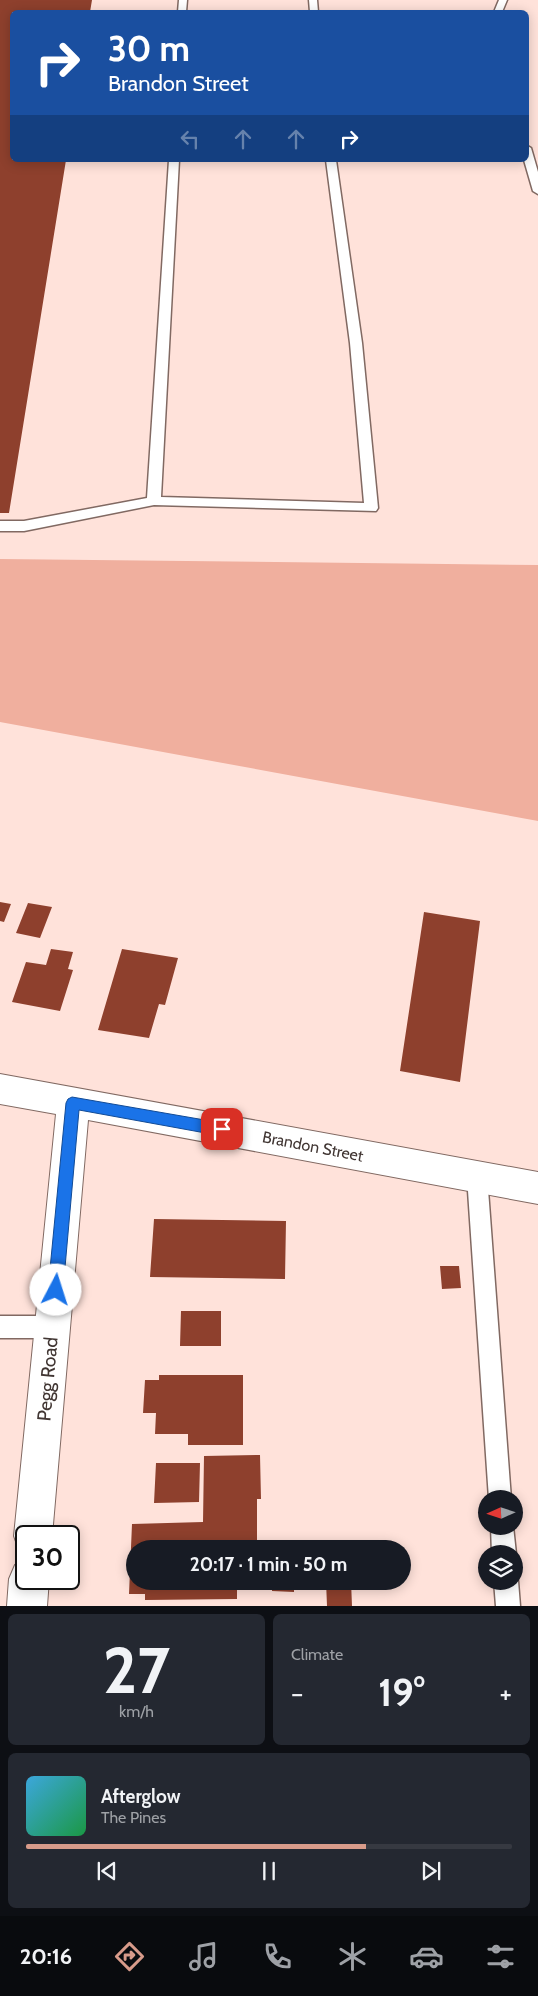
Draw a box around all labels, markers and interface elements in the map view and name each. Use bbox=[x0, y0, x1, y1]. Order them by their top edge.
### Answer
text: 30 m bbox=[108, 27, 190, 70]
icon: right bbox=[25, 30, 90, 95]
text: Brandon Street bbox=[108, 70, 249, 97]
icon: left bbox=[176, 125, 204, 153]
icon: ahead bbox=[229, 125, 257, 153]
icon: ahead bbox=[282, 125, 310, 153]
icon: right bbox=[335, 125, 363, 153]
pin bbox=[201, 1108, 243, 1150]
icon: arrive bbox=[208, 1115, 236, 1143]
street label: Brandon Street bbox=[261, 1127, 366, 1166]
position arrow bbox=[29, 1263, 81, 1315]
street label: Pegg Road bbox=[32, 1336, 63, 1422]
north arrow bbox=[478, 1490, 522, 1535]
map controls bbox=[478, 1490, 523, 1590]
speed limit sign: 30 bbox=[15, 1525, 80, 1590]
button: layers bbox=[478, 1545, 523, 1590]
text: 20:17 · 1 min · 50 m bbox=[190, 1553, 347, 1576]
text: 27 bbox=[103, 1630, 170, 1709]
text: Climate bbox=[291, 1645, 343, 1664]
text: 19° bbox=[378, 1669, 425, 1716]
text: − bbox=[291, 1676, 303, 1710]
text: + bbox=[500, 1676, 512, 1710]
text: km/h bbox=[119, 1702, 154, 1721]
text: Afterglow bbox=[101, 1785, 181, 1808]
text: The Pines bbox=[101, 1808, 166, 1827]
icon: previous bbox=[93, 1857, 121, 1885]
icon: pause bbox=[255, 1857, 283, 1885]
icon: next bbox=[417, 1857, 445, 1885]
icon: directions bbox=[112, 1939, 147, 1974]
icon: music bbox=[186, 1939, 221, 1974]
icon: phone bbox=[260, 1939, 295, 1974]
icon: climate bbox=[335, 1939, 370, 1974]
icon: car bbox=[409, 1939, 444, 1974]
icon: filters bbox=[483, 1939, 518, 1974]
text: 20:16 bbox=[20, 1943, 72, 1970]

